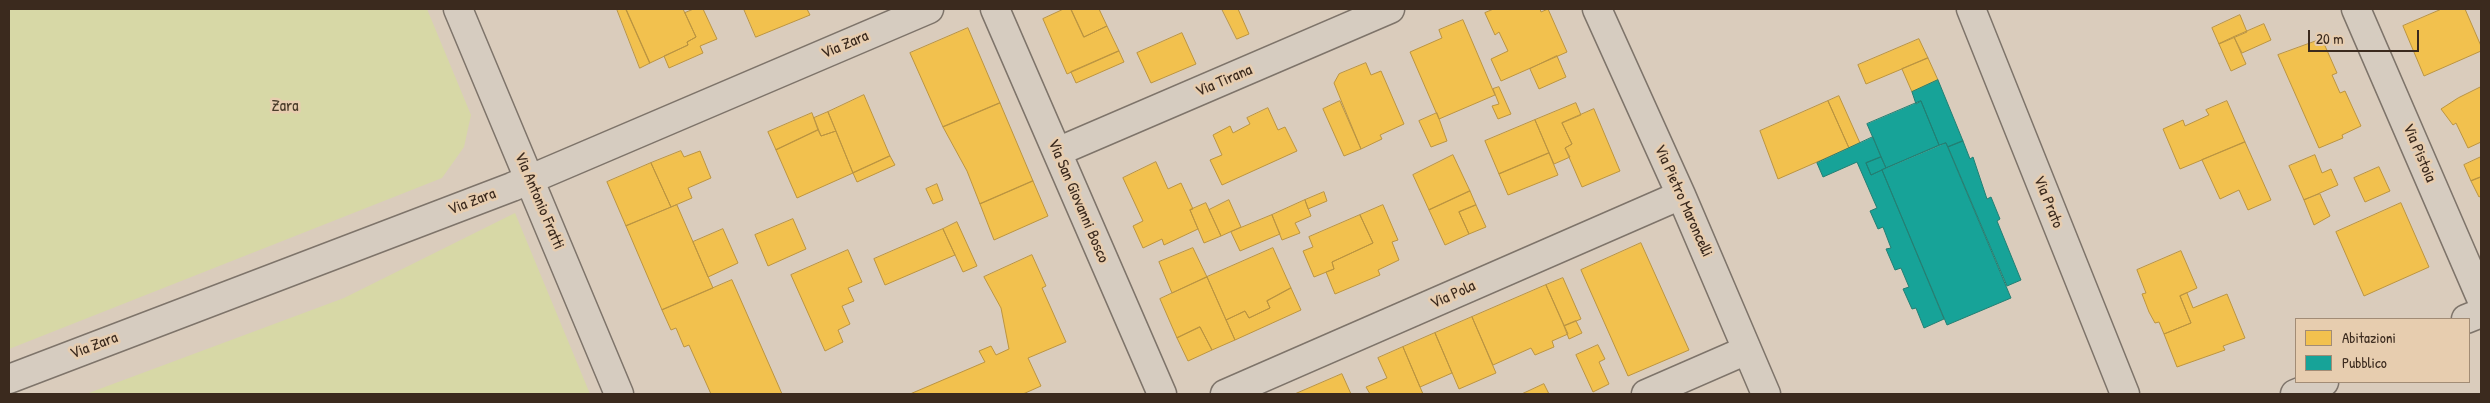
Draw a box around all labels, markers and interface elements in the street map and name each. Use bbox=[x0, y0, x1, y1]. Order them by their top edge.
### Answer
scale bar bbox=[2310, 20, 2421, 52]
street label: Via Zara bbox=[819, 27, 871, 63]
text: 20 m bbox=[2316, 28, 2343, 49]
street label: Via Tirana bbox=[1193, 61, 1255, 101]
park label: Zara bbox=[272, 97, 298, 117]
street label: Via Pistoia bbox=[2398, 121, 2440, 185]
street label: Via San Giovanni Bosco bbox=[1043, 136, 1113, 266]
street label: Via Pietro Maroncelli bbox=[1650, 142, 1716, 260]
street label: Via Antonio Fratti bbox=[510, 150, 568, 252]
street label: Via Prato bbox=[2029, 173, 2067, 231]
street label: Via Zara bbox=[446, 184, 498, 220]
street label: Via Pola bbox=[1428, 277, 1478, 313]
legend bbox=[2295, 318, 2470, 383]
text: Abitazioni bbox=[2342, 327, 2396, 348]
street label: Via Zara bbox=[68, 328, 120, 364]
text: Pubblico bbox=[2342, 352, 2387, 373]

